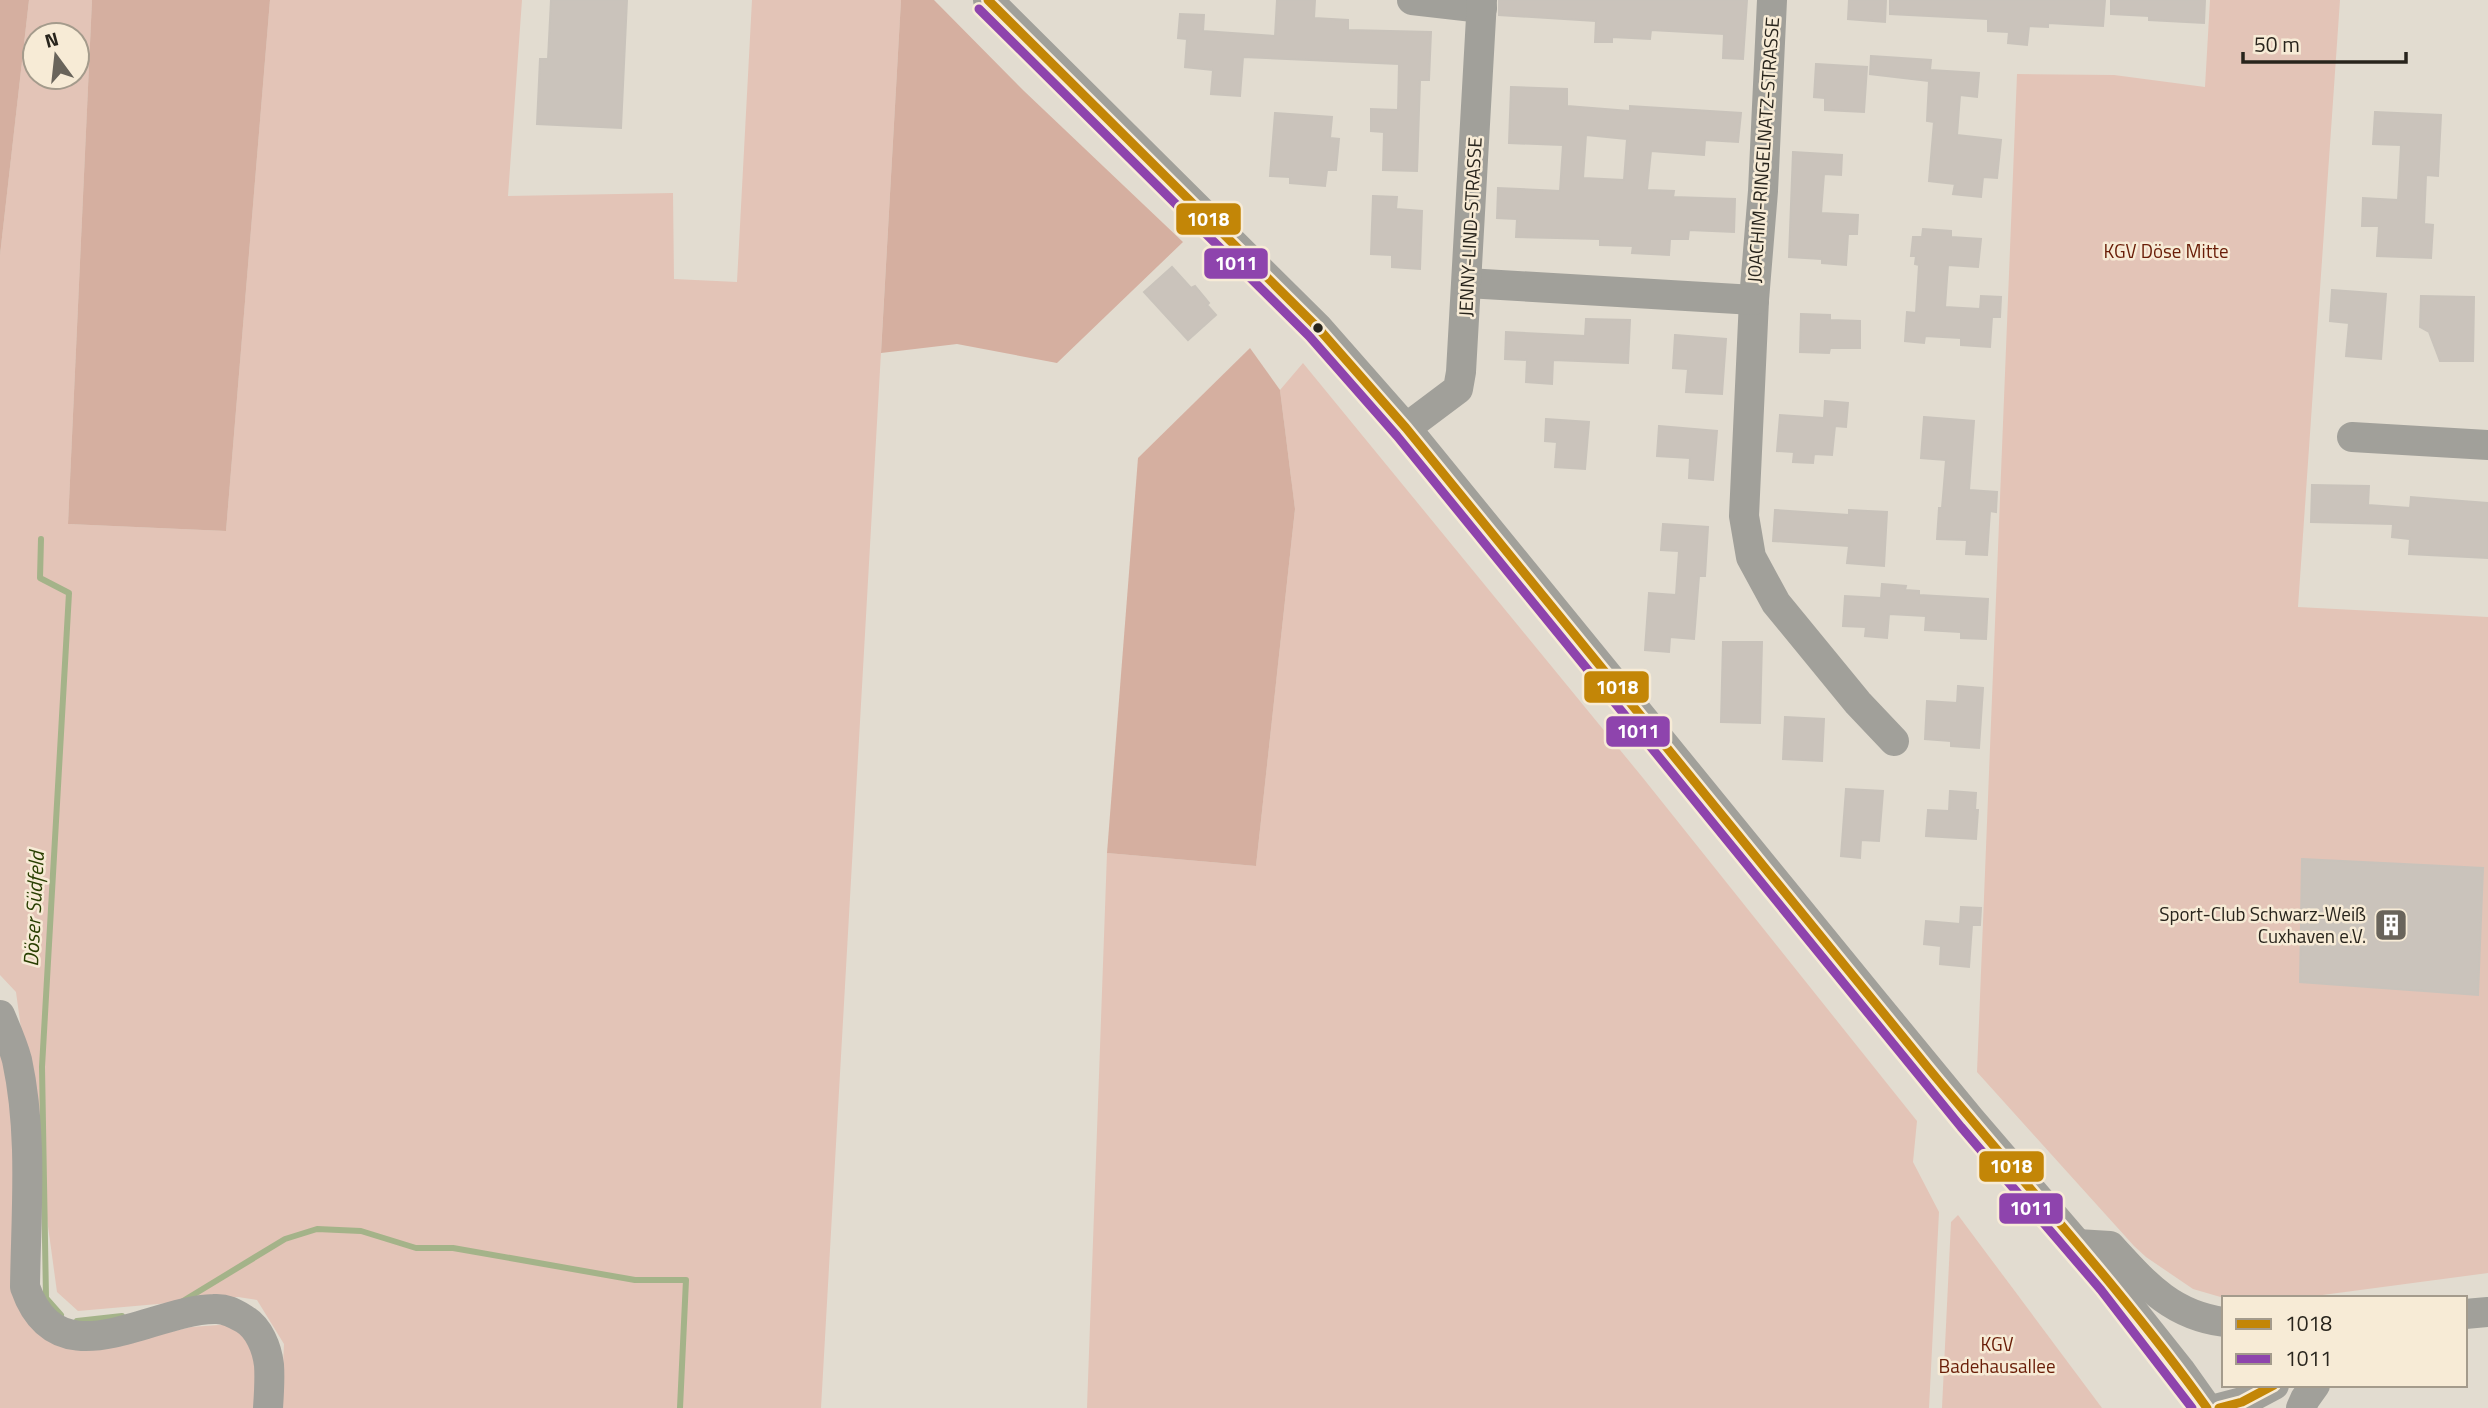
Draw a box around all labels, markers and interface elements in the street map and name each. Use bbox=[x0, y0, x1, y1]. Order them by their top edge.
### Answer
street label: JOACHIM-RINGELNATZ-STRASSE bbox=[1739, 16, 1786, 284]
north arrow bbox=[21, 21, 91, 91]
scale bar bbox=[2243, 21, 2406, 65]
text: N bbox=[41, 23, 62, 55]
text: 50 m bbox=[2254, 28, 2300, 60]
street label: JENNY-LIND-STRASSE bbox=[1450, 136, 1489, 317]
line badge: 1018 bbox=[1175, 202, 1242, 236]
text: 1018 bbox=[1187, 204, 1230, 233]
park label: KGV Döse Mitte bbox=[2103, 236, 2229, 265]
line badge: 1011 bbox=[1203, 247, 1269, 280]
text: 1011 bbox=[1215, 248, 1257, 277]
unlabelled marker bbox=[1311, 321, 1325, 335]
line badge: 1018 bbox=[1583, 670, 1650, 704]
text: 1018 bbox=[1596, 672, 1639, 701]
line badge: 1011 bbox=[1605, 715, 1671, 748]
text: 1011 bbox=[1617, 716, 1659, 745]
water label: Döser Südfeld bbox=[14, 848, 52, 967]
place label: Sport-Club Schwarz-Weiß Cuxhaven e.V. bbox=[2159, 899, 2366, 950]
building icon: Sport-Club Schwarz-Weiß Cuxhaven e.V. bbox=[2372, 906, 2410, 944]
line badge: 1018 bbox=[1978, 1150, 2045, 1183]
text: 1018 bbox=[1990, 1151, 2033, 1180]
line badge: 1011 bbox=[1998, 1192, 2064, 1225]
text: 1011 bbox=[2010, 1193, 2052, 1222]
legend bbox=[2222, 1296, 2467, 1387]
text: 1018 bbox=[2285, 1307, 2332, 1339]
park label: KGV Badehausallee bbox=[1938, 1329, 2056, 1380]
text: 1011 bbox=[2285, 1342, 2332, 1374]

